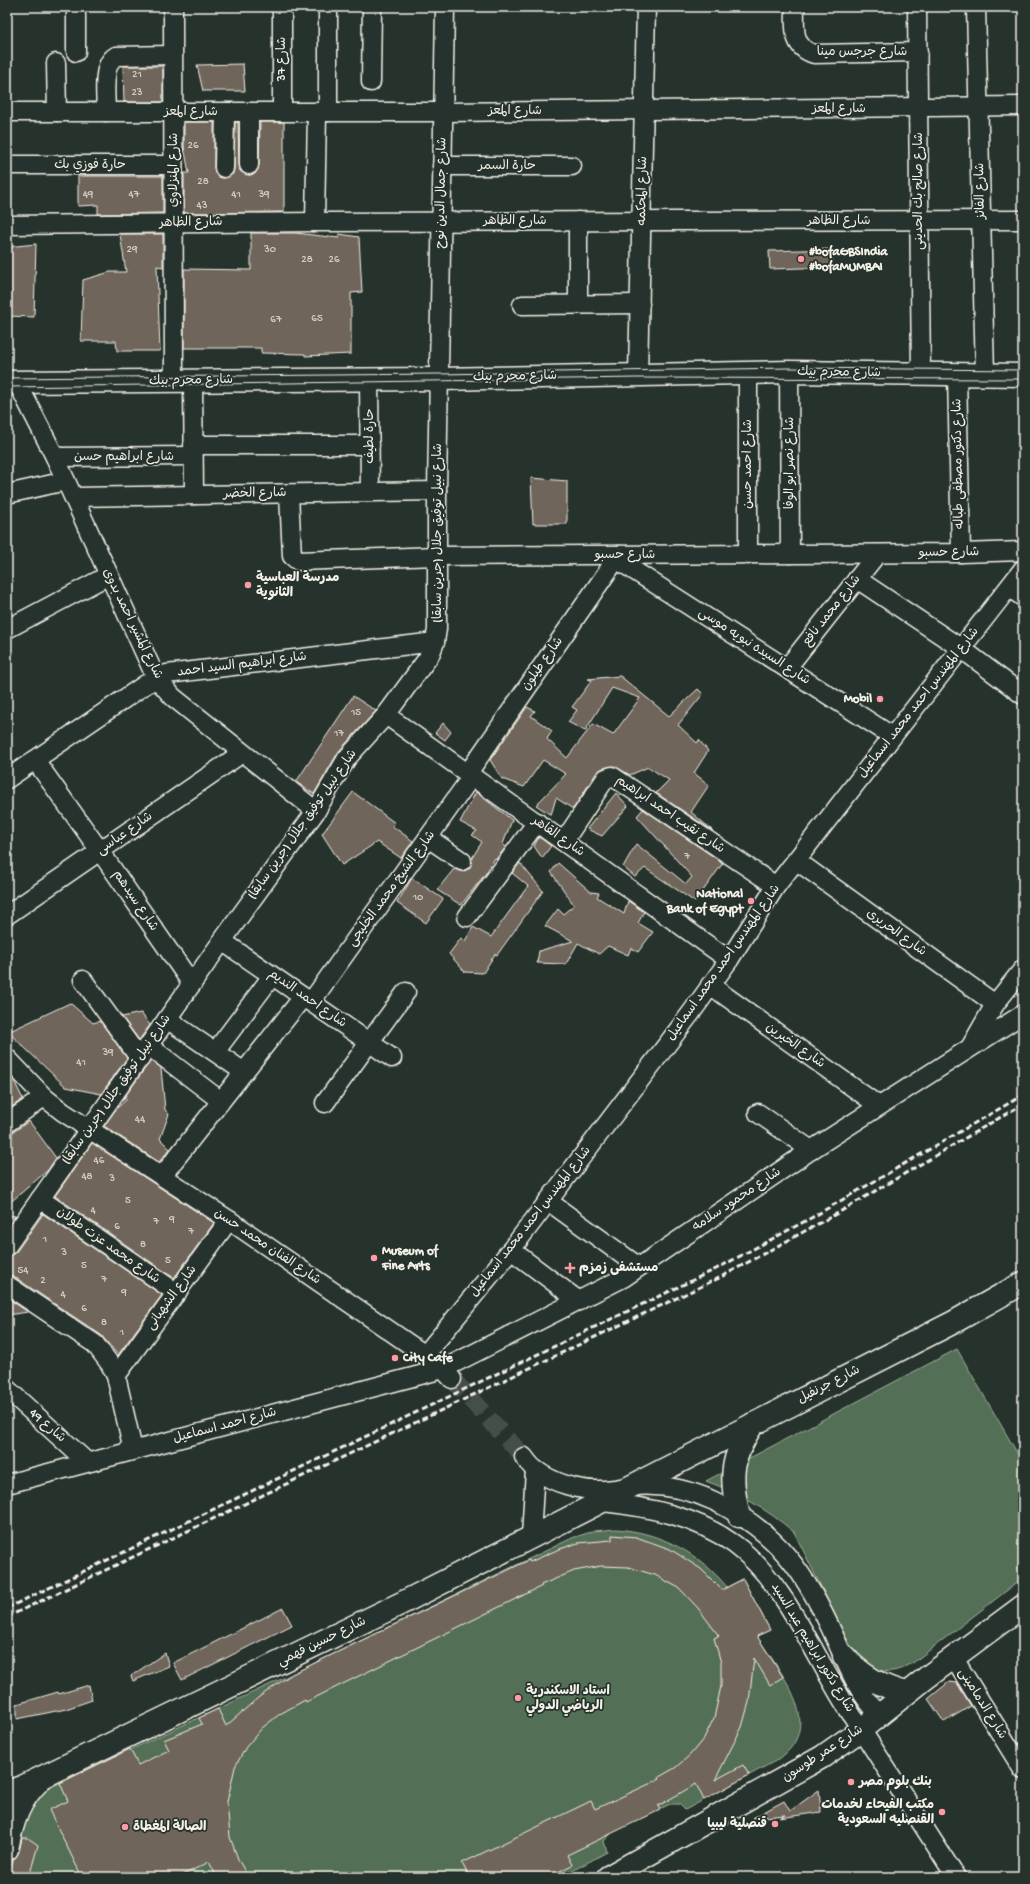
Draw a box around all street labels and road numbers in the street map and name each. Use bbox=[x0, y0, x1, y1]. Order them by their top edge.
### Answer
street label: شارع 37 bbox=[275, 37, 290, 82]
street label: شارع جرجس مينا bbox=[817, 45, 907, 60]
street label: شارع المعز bbox=[811, 102, 866, 117]
street label: شارع المعز bbox=[487, 104, 542, 119]
street label: شارع المعز bbox=[163, 105, 218, 120]
street label: شارع صالح بك الحدينى bbox=[912, 132, 927, 250]
street label: شارع المنزلاوي bbox=[167, 133, 182, 207]
street label: شارع جمال الدين نوح bbox=[434, 137, 450, 249]
street label: شارع المحكمه bbox=[635, 156, 651, 226]
street label: حارة فوزي بك bbox=[54, 158, 126, 173]
street label: حارة السمر bbox=[477, 159, 536, 174]
street label: شارع الفائز bbox=[973, 163, 989, 220]
street label: شارع الظاهر bbox=[482, 214, 547, 229]
street label: شارع الظاهر bbox=[806, 214, 871, 229]
street label: شارع الظاهر bbox=[158, 215, 223, 231]
street label: شارع محرم بيك bbox=[797, 365, 881, 382]
street label: شارع محرم بيك bbox=[473, 369, 557, 386]
street label: شارع محرم بيك bbox=[149, 373, 233, 390]
street label: شارع دكتور مصطفى طباله bbox=[950, 398, 968, 530]
street label: حارة لطيف bbox=[363, 408, 378, 464]
street label: شارع نصر ابو الوفا bbox=[783, 417, 798, 509]
street label: شارع احمد حسن bbox=[741, 419, 756, 509]
street label: شارع نبيل توفيق جلال (جرين سابقا) bbox=[431, 443, 446, 623]
street label: شارع ابراهيم حسن bbox=[74, 450, 174, 466]
street label: شارع الخضر bbox=[222, 486, 287, 502]
street label: شارع حسبو bbox=[918, 545, 979, 561]
street label: شارع حسبو bbox=[594, 548, 655, 563]
street label: شارع المشير احمد بدوى bbox=[99, 566, 165, 682]
street label: شارع محمد نافع bbox=[800, 572, 865, 650]
street label: شارع السيده نبويه موسى bbox=[695, 605, 813, 689]
street label: شارع المهندس احمد محمد اسماعيل bbox=[855, 625, 983, 781]
street label: شارع طيلون bbox=[519, 634, 567, 694]
street label: شارع ابراهيم السيد احمد bbox=[176, 650, 308, 681]
street label: شارع نبيل توفيق جلال (جرين سابقا) bbox=[245, 747, 361, 903]
street label: شارع نقيب احمد ابراهيم bbox=[612, 773, 727, 858]
street label: شارع عباسى bbox=[94, 809, 156, 859]
street label: شارع القاهر bbox=[528, 813, 587, 860]
street label: شارع الشيخ محمد الخليجى bbox=[345, 828, 439, 950]
street label: شارع سيدهم bbox=[108, 868, 161, 935]
street label: شارع المهندس احمد محمد اسماعيل bbox=[664, 882, 784, 1044]
street label: شارع الحريرى bbox=[863, 906, 929, 960]
street label: شارع احمد النديم bbox=[265, 967, 349, 1032]
street label: شارع نبيل توفيق جلال (جرين سابقا) bbox=[59, 1012, 175, 1168]
street label: شارع الخيرين bbox=[762, 1020, 828, 1072]
street label: شارع المهندس احمد محمد اسماعيل bbox=[467, 1144, 595, 1300]
street label: شارع محمود سلامه bbox=[690, 1165, 784, 1235]
street label: شارع محمد عزت طولان bbox=[53, 1205, 163, 1287]
street label: شارع الفنان محمد حسن bbox=[211, 1206, 323, 1288]
street label: شارع الشهبانى bbox=[144, 1263, 200, 1333]
street label: شارع جرنفيل bbox=[795, 1363, 863, 1407]
street label: شارع احمد اسماعيل bbox=[172, 1405, 278, 1447]
street label: شارع 49 bbox=[26, 1406, 68, 1446]
street label: شارع دكتور ابراهيم عبد السيد bbox=[766, 1580, 857, 1716]
street label: شارع حسين فهمي bbox=[275, 1614, 370, 1672]
street label: شارع الدمامينى bbox=[954, 1666, 1010, 1742]
street label: شارع عمر طوسون bbox=[780, 1722, 866, 1786]

